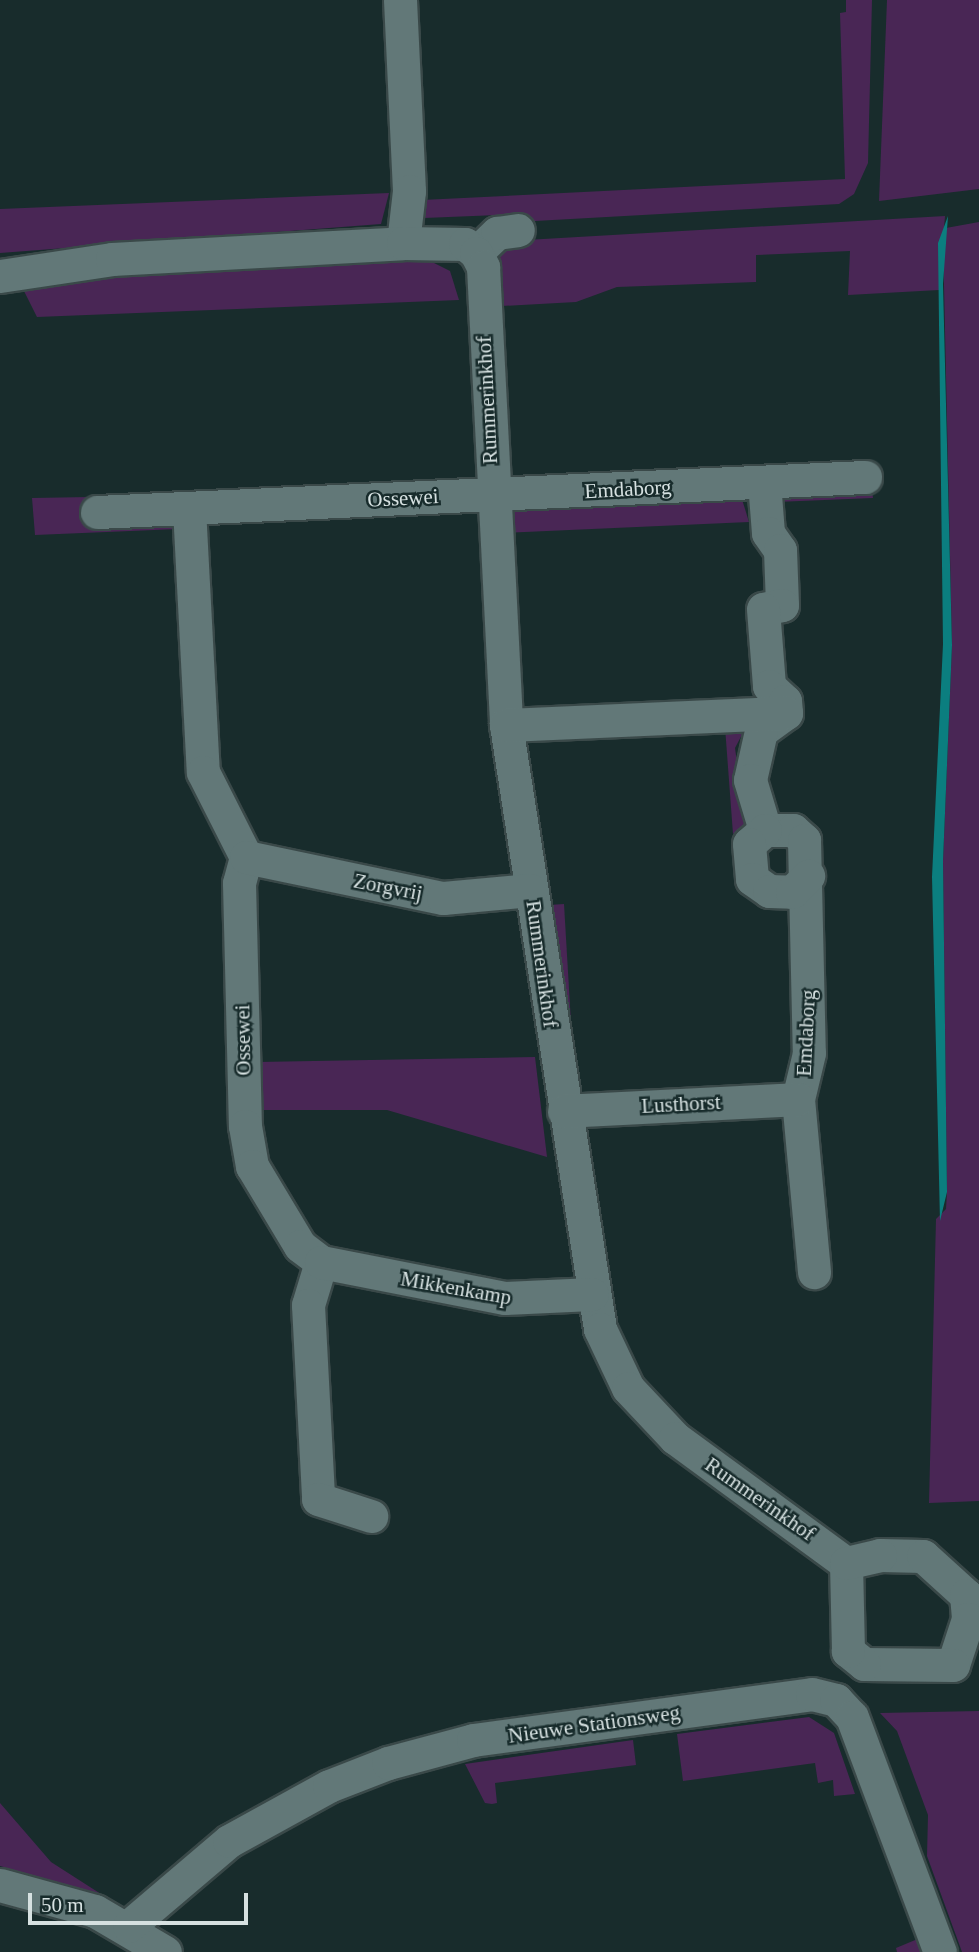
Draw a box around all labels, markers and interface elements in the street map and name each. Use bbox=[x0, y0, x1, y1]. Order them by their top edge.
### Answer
street label: Rummerinkhof bbox=[471, 335, 503, 465]
street label: Emdaborg bbox=[584, 474, 672, 504]
street label: Ossewei bbox=[367, 484, 439, 512]
street label: Zorgvrij bbox=[351, 868, 425, 906]
street label: Rummerinkhof bbox=[521, 899, 563, 1029]
street label: Emdaborg bbox=[791, 989, 821, 1077]
street label: Ossewei bbox=[230, 1004, 256, 1076]
street label: Lusthorst bbox=[641, 1089, 721, 1119]
street label: Mikkenkamp bbox=[399, 1266, 513, 1310]
street label: Rummerinkhof bbox=[700, 1452, 820, 1546]
street label: Nieuwe Stationsweg bbox=[506, 1699, 682, 1749]
scale bar bbox=[32, 1878, 252, 1922]
text: 50 m bbox=[41, 1893, 84, 1917]

